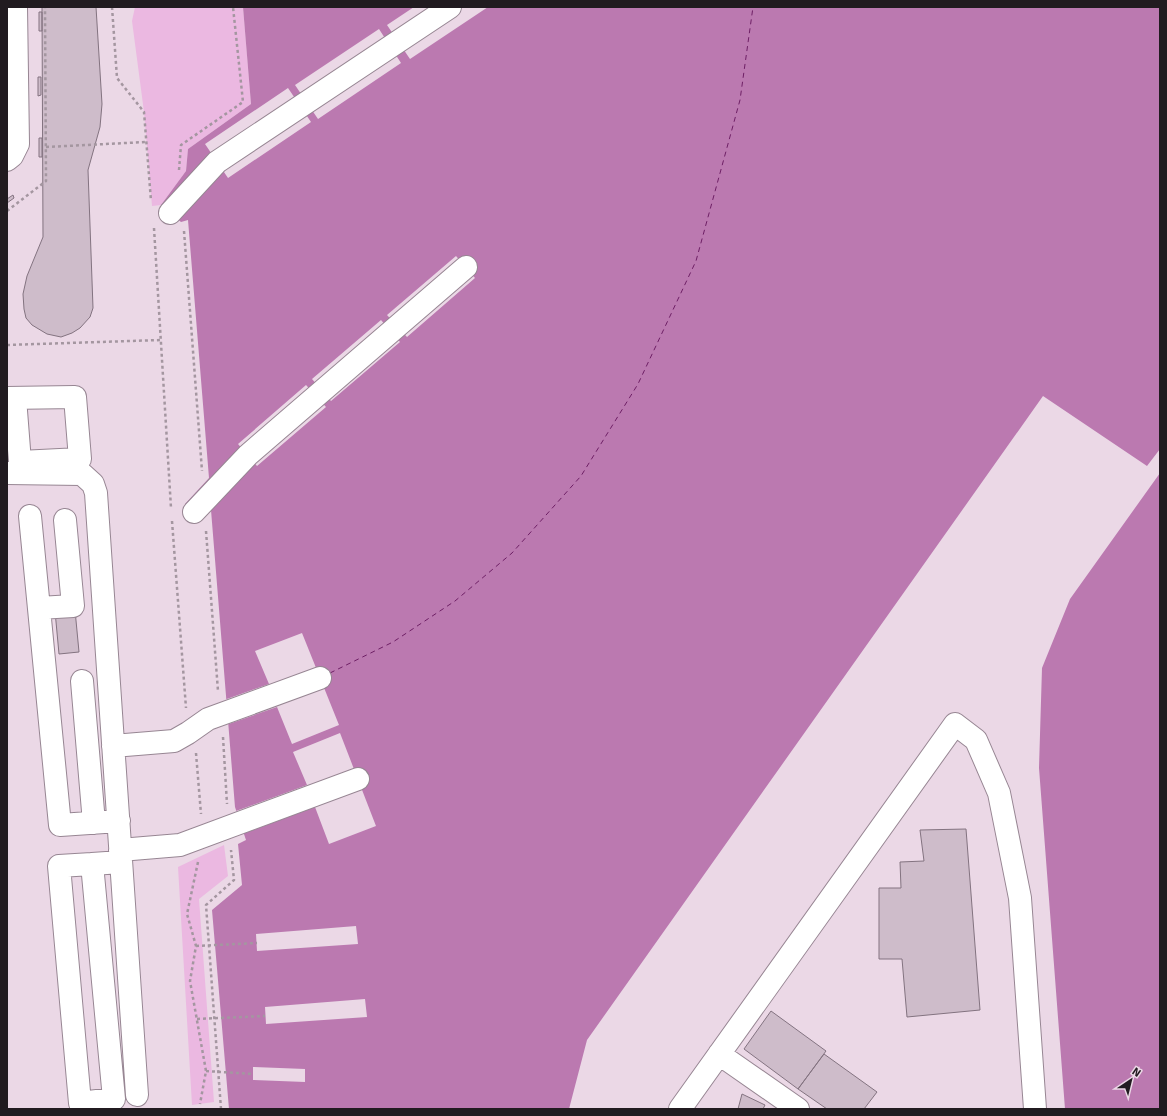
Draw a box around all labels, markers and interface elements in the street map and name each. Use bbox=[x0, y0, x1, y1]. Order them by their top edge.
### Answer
north arrow bbox=[1111, 1060, 1151, 1100]
text: N bbox=[1130, 1065, 1143, 1080]

